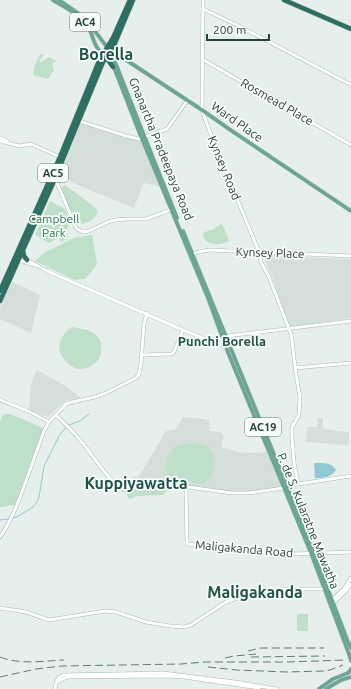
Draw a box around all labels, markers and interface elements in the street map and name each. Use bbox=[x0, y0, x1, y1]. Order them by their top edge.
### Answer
road number: AC4 bbox=[70, 13, 100, 31]
scale bar bbox=[207, 16, 269, 42]
text: 200 m bbox=[213, 23, 246, 36]
district label: Borella bbox=[79, 45, 133, 63]
street label: Gnanartha Pradeepaya Road bbox=[127, 76, 196, 222]
street label: Rosmead Place bbox=[239, 76, 316, 128]
street label: Ward Place bbox=[209, 99, 266, 144]
street label: Kynsey Road bbox=[206, 134, 243, 202]
road number: AC5 bbox=[38, 164, 68, 182]
park label: Campbell Park bbox=[29, 212, 79, 239]
street label: Kynsey Place bbox=[235, 245, 305, 260]
district label: Punchi Borella bbox=[178, 334, 266, 348]
road number: AC19 bbox=[245, 418, 281, 436]
street label: P. de S. Kularatne Mawatha bbox=[275, 451, 342, 591]
district label: Kuppiyawatta bbox=[84, 474, 188, 492]
street label: Maligakanda Road bbox=[194, 538, 294, 559]
district label: Maligakanda bbox=[207, 583, 303, 601]

